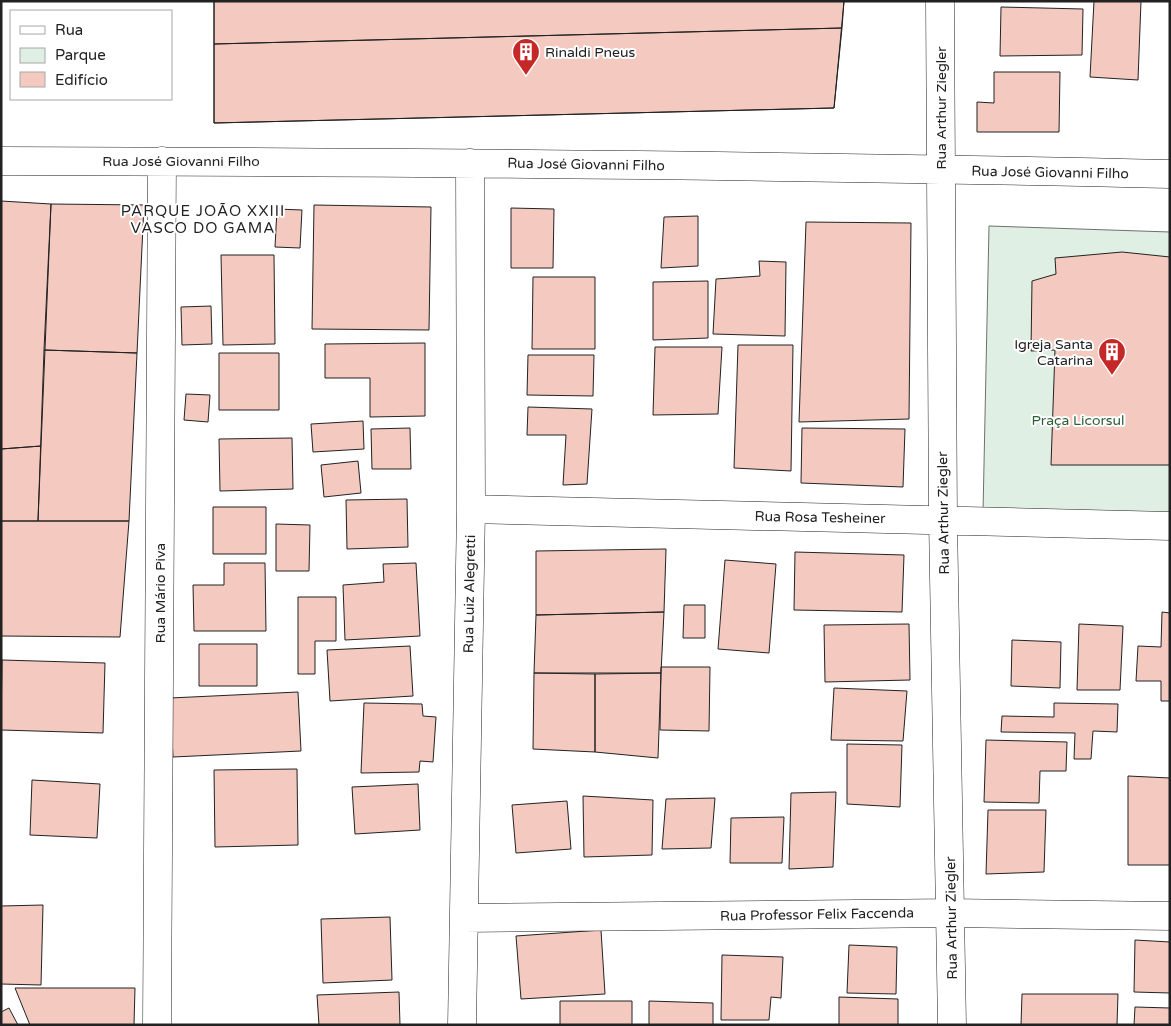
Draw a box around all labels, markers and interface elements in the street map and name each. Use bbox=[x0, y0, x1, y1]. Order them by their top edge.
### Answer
legend bbox=[10, 10, 172, 100]
text: Rua bbox=[55, 21, 83, 39]
building icon: Rinaldi Pneus bbox=[511, 37, 541, 76]
place label: Rinaldi Pneus bbox=[545, 44, 636, 61]
text: Parque bbox=[55, 46, 106, 64]
street label: Rua Arthur Ziegler bbox=[933, 46, 950, 170]
text: Edifício bbox=[55, 71, 108, 89]
street label: Rua José Giovanni Filho bbox=[102, 153, 260, 170]
street label: Rua José Giovanni Filho bbox=[507, 155, 665, 174]
street label: Rua José Giovanni Filho bbox=[971, 163, 1129, 182]
district label: PARQUE JOÃO XXIII VASCO DO GAMA bbox=[121, 202, 285, 237]
place label: Igreja Santa Catarina bbox=[1014, 336, 1093, 369]
building icon: Igreja Santa Catarina bbox=[1097, 337, 1127, 376]
park label: Praça Licorsul bbox=[1031, 412, 1125, 429]
street label: Rua Arthur Ziegler bbox=[934, 451, 953, 575]
street label: Rua Rosa Tesheiner bbox=[754, 508, 886, 527]
street label: Rua Luiz Alegretti bbox=[460, 535, 479, 653]
street label: Rua Mário Piva bbox=[152, 543, 169, 643]
street label: Rua Arthur Ziegler bbox=[942, 856, 961, 980]
street label: Rua Professor Felix Faccenda bbox=[720, 904, 914, 925]

